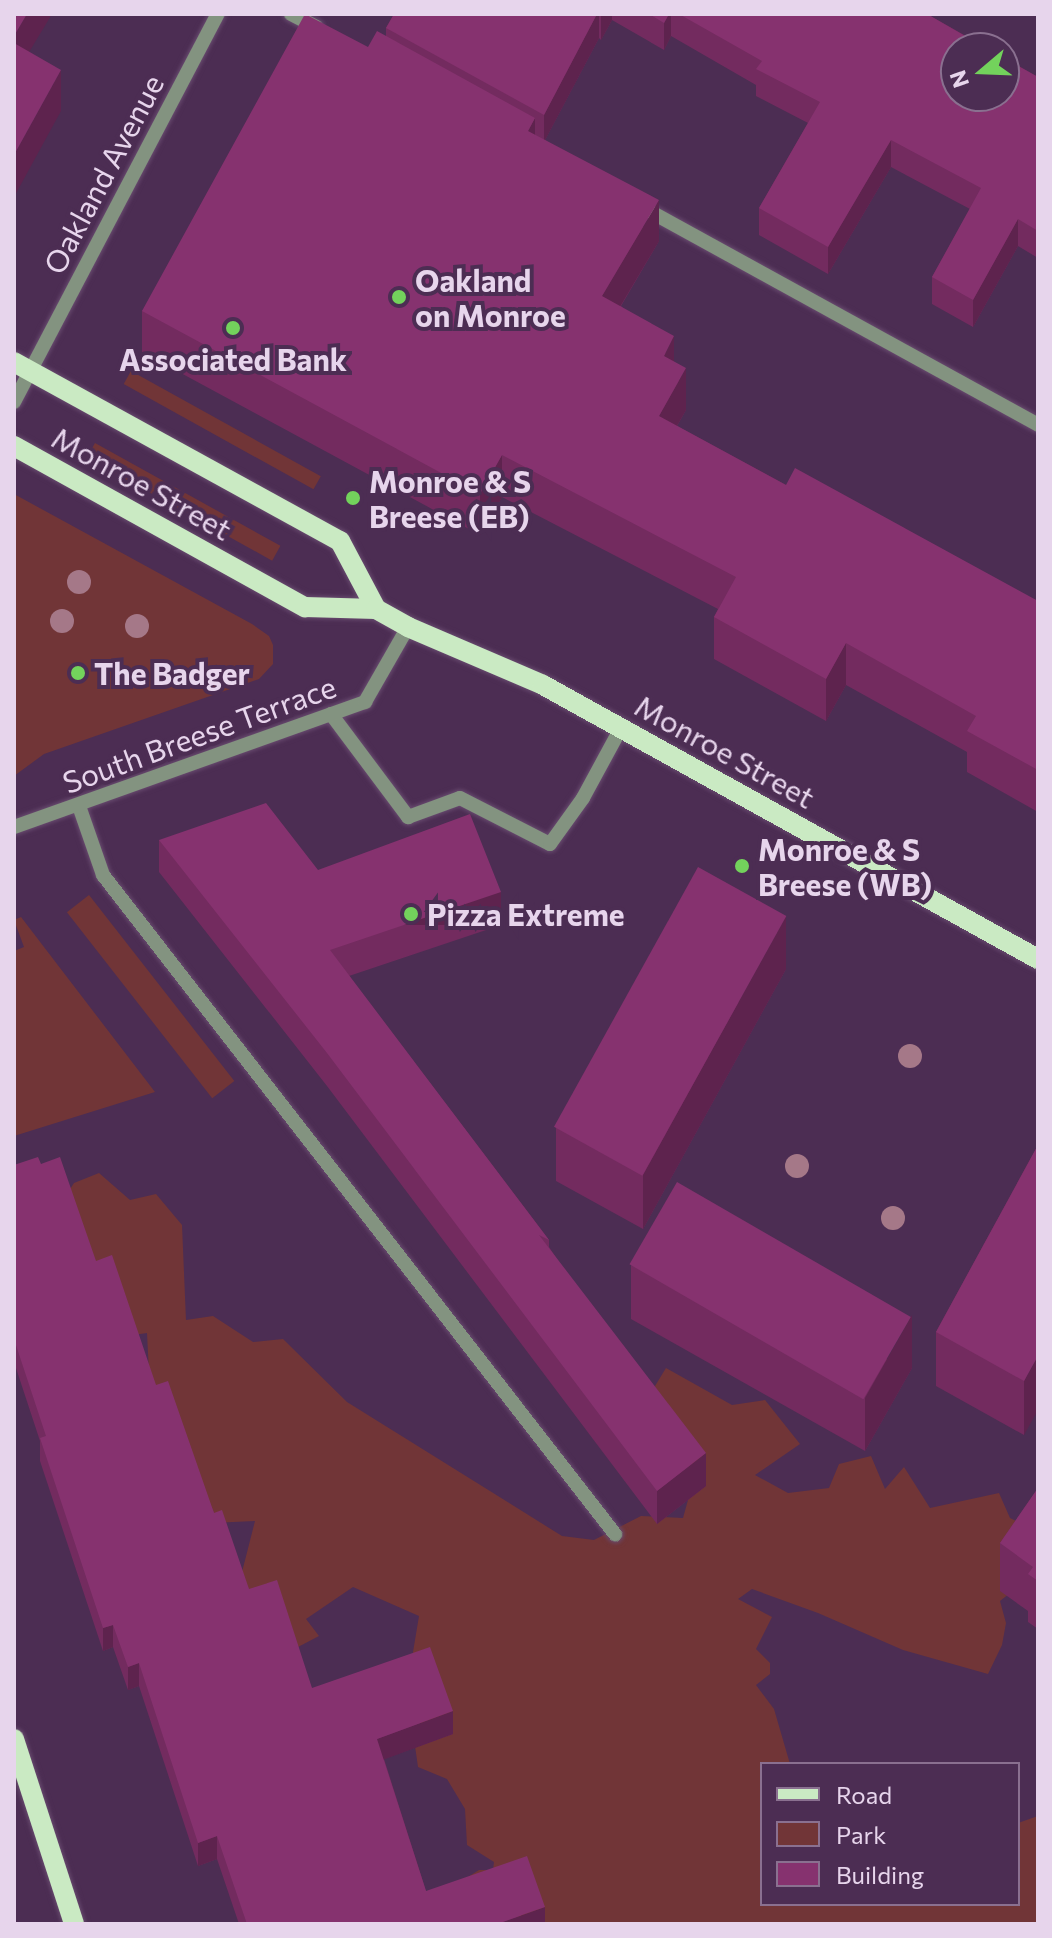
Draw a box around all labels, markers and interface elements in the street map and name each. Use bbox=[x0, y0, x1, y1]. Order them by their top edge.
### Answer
north arrow bbox=[940, 32, 1020, 112]
text: N bbox=[943, 67, 974, 92]
street label: Oakland Avenue bbox=[35, 68, 171, 280]
place label: Oakland on Monroe bbox=[415, 262, 566, 332]
marker: Oakland on Monroe bbox=[390, 288, 408, 306]
marker: Associated Bank bbox=[224, 319, 242, 337]
place label: Associated Bank bbox=[119, 341, 347, 377]
street label: Monroe Street bbox=[46, 419, 238, 547]
place label: Monroe & S Breese (EB) bbox=[369, 463, 531, 534]
marker: Monroe & S Breese (EB) bbox=[344, 489, 362, 507]
place label: The Badger bbox=[94, 655, 250, 691]
marker: The Badger bbox=[69, 664, 87, 682]
street label: South Breese Terrace bbox=[58, 668, 340, 800]
street label: Monroe Street bbox=[629, 687, 821, 815]
place label: Monroe & S Breese (WB) bbox=[758, 831, 932, 902]
marker: Monroe & S Breese (WB) bbox=[733, 857, 751, 875]
place label: Pizza Extreme bbox=[427, 896, 625, 932]
marker: Pizza Extreme bbox=[402, 905, 420, 923]
legend bbox=[760, 1762, 1020, 1906]
text: Road bbox=[836, 1780, 892, 1809]
text: Park bbox=[836, 1820, 886, 1849]
text: Building bbox=[836, 1860, 924, 1889]

